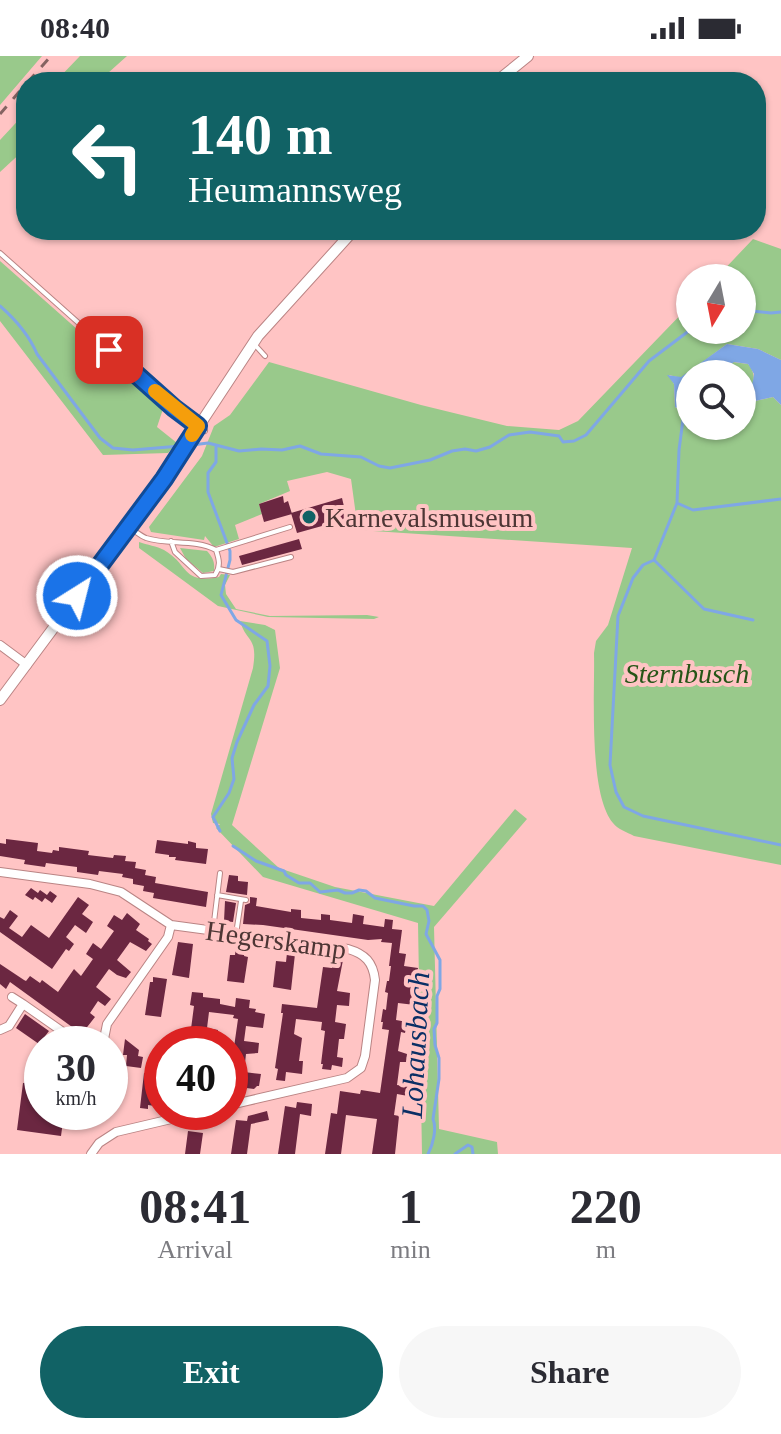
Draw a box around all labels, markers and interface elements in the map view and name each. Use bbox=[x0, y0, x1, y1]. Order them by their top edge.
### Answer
text: 08:40 bbox=[40, 11, 110, 44]
icon: left bbox=[56, 104, 160, 208]
text: 140 m bbox=[188, 104, 333, 166]
text: Heumannsweg bbox=[188, 170, 402, 210]
north arrow bbox=[676, 264, 756, 344]
map controls bbox=[676, 264, 756, 440]
pin bbox=[75, 316, 143, 384]
icon: arrive bbox=[87, 328, 131, 372]
button: search bbox=[676, 360, 756, 440]
place label: Karnevalsmuseum bbox=[325, 502, 534, 533]
marker: Karnevalsmuseum bbox=[300, 508, 318, 526]
position arrow bbox=[35, 554, 119, 638]
park label: Sternbusch bbox=[625, 658, 749, 689]
street label: Hegerskamp bbox=[204, 915, 348, 965]
water label: Lohausbach bbox=[395, 971, 435, 1120]
speed limit sign: 40 bbox=[144, 1026, 248, 1130]
text: 30 bbox=[56, 1045, 96, 1090]
text: km/h bbox=[55, 1087, 97, 1109]
text: 08:41 bbox=[139, 1180, 251, 1233]
text: 1 bbox=[398, 1180, 422, 1233]
text: 220 bbox=[570, 1180, 642, 1233]
text: Arrival bbox=[158, 1235, 233, 1264]
text: min bbox=[390, 1235, 431, 1264]
text: m bbox=[596, 1235, 616, 1264]
button: Exit bbox=[40, 1326, 383, 1418]
button: Share bbox=[399, 1326, 741, 1418]

